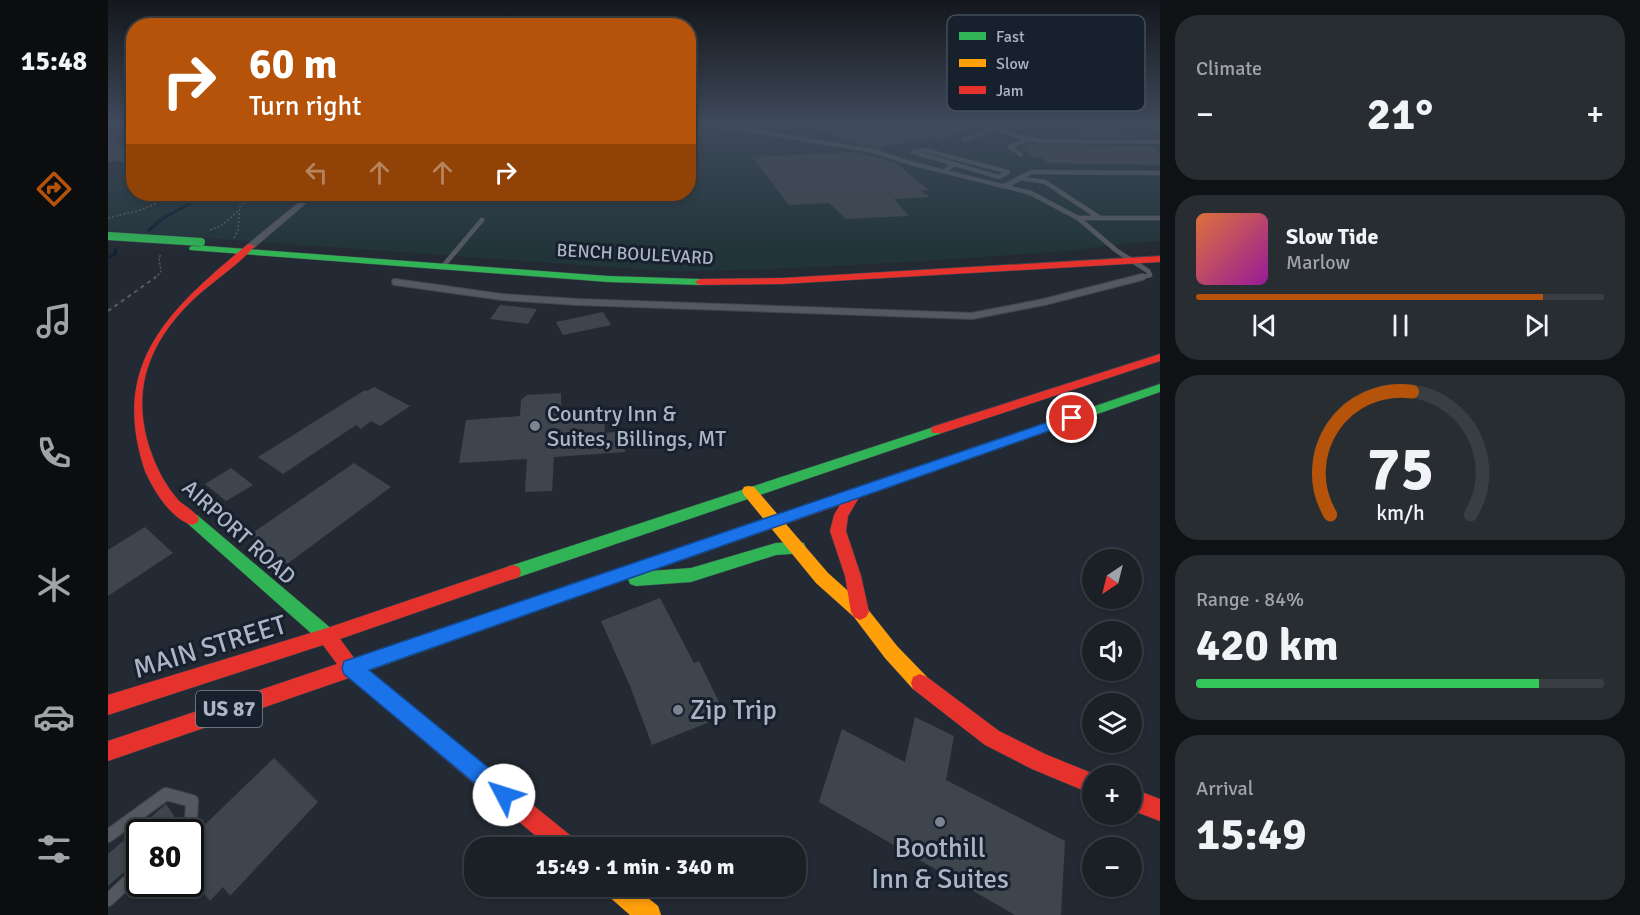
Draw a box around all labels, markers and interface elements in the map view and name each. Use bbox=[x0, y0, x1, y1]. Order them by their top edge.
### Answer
legend bbox=[947, 15, 1145, 111]
text: Fast bbox=[996, 27, 1025, 47]
text: 60 m bbox=[249, 39, 338, 90]
icon: right bbox=[150, 42, 228, 120]
text: 15:48 bbox=[21, 45, 87, 78]
text: Slow bbox=[996, 54, 1030, 74]
text: Climate bbox=[1196, 56, 1262, 81]
text: Jam bbox=[996, 81, 1024, 101]
text: 21° bbox=[1367, 87, 1433, 142]
text: Turn right bbox=[249, 90, 362, 123]
text: − bbox=[1196, 94, 1214, 135]
text: + bbox=[1586, 94, 1604, 135]
icon: left bbox=[300, 156, 333, 189]
icon: ahead bbox=[363, 156, 396, 189]
icon: ahead bbox=[426, 156, 459, 189]
icon: right bbox=[489, 156, 522, 189]
icon: directions bbox=[33, 168, 75, 210]
text: Slow Tide bbox=[1286, 223, 1378, 250]
street label: BENCH BOULEVARD bbox=[556, 239, 714, 269]
text: Marlow bbox=[1286, 250, 1350, 275]
icon: music bbox=[33, 300, 75, 342]
icon: previous bbox=[1248, 309, 1281, 342]
icon: pause bbox=[1384, 309, 1417, 342]
icon: next bbox=[1520, 309, 1553, 342]
pin bbox=[1046, 392, 1097, 443]
place label: Country Inn & Suites, Billings, MT bbox=[547, 400, 726, 452]
icon: arrive bbox=[1055, 401, 1088, 434]
marker: Country Inn & Suites, Billings, MT bbox=[528, 419, 542, 433]
text: 75 bbox=[1366, 430, 1434, 507]
icon: phone bbox=[33, 432, 75, 474]
street label: AIRPORT ROAD bbox=[177, 474, 301, 590]
text: km/h bbox=[1376, 500, 1424, 526]
north arrow bbox=[1082, 549, 1142, 609]
map controls bbox=[1082, 549, 1142, 897]
icon: climate bbox=[33, 564, 75, 606]
text: Range · 84% bbox=[1196, 587, 1304, 612]
street label: MAIN STREET bbox=[130, 608, 291, 686]
text: 420 km bbox=[1196, 618, 1339, 673]
button: sound bbox=[1082, 621, 1142, 681]
road number: US 87 bbox=[196, 691, 262, 727]
button: layers bbox=[1082, 693, 1142, 753]
place label: Zip Trip bbox=[690, 694, 777, 727]
icon: car bbox=[33, 696, 75, 738]
marker: Zip Trip bbox=[671, 703, 685, 717]
position arrow bbox=[472, 763, 536, 827]
button: + bbox=[1082, 765, 1142, 825]
text: Arrival bbox=[1196, 776, 1254, 801]
text: 15:49 bbox=[1196, 807, 1306, 862]
marker: Boothill Inn & Suites bbox=[933, 815, 947, 829]
speed limit sign: 80 bbox=[126, 819, 204, 897]
icon: filters bbox=[33, 828, 75, 870]
place label: Boothill Inn & Suites bbox=[871, 832, 1009, 896]
button: − bbox=[1082, 837, 1142, 897]
text: 15:49 · 1 min · 340 m bbox=[535, 853, 735, 880]

